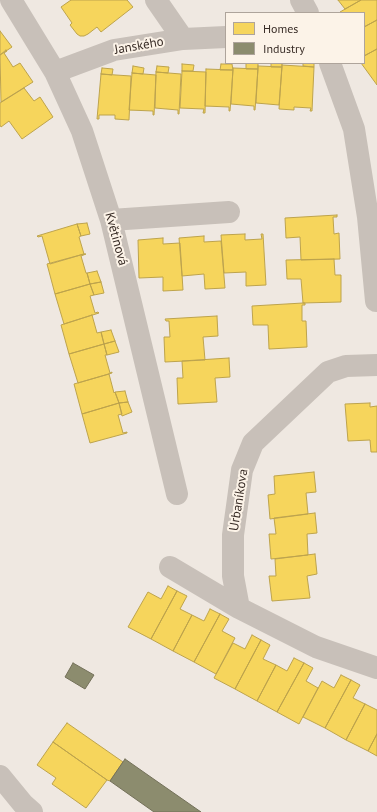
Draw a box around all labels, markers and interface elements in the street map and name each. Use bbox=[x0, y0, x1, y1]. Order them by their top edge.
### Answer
legend bbox=[225, 12, 365, 64]
text: Homes bbox=[263, 21, 298, 36]
street label: Janského bbox=[113, 34, 165, 58]
text: Industry bbox=[263, 41, 305, 56]
street label: Květinová bbox=[101, 211, 131, 267]
street label: Urbaníkova bbox=[226, 468, 252, 532]

